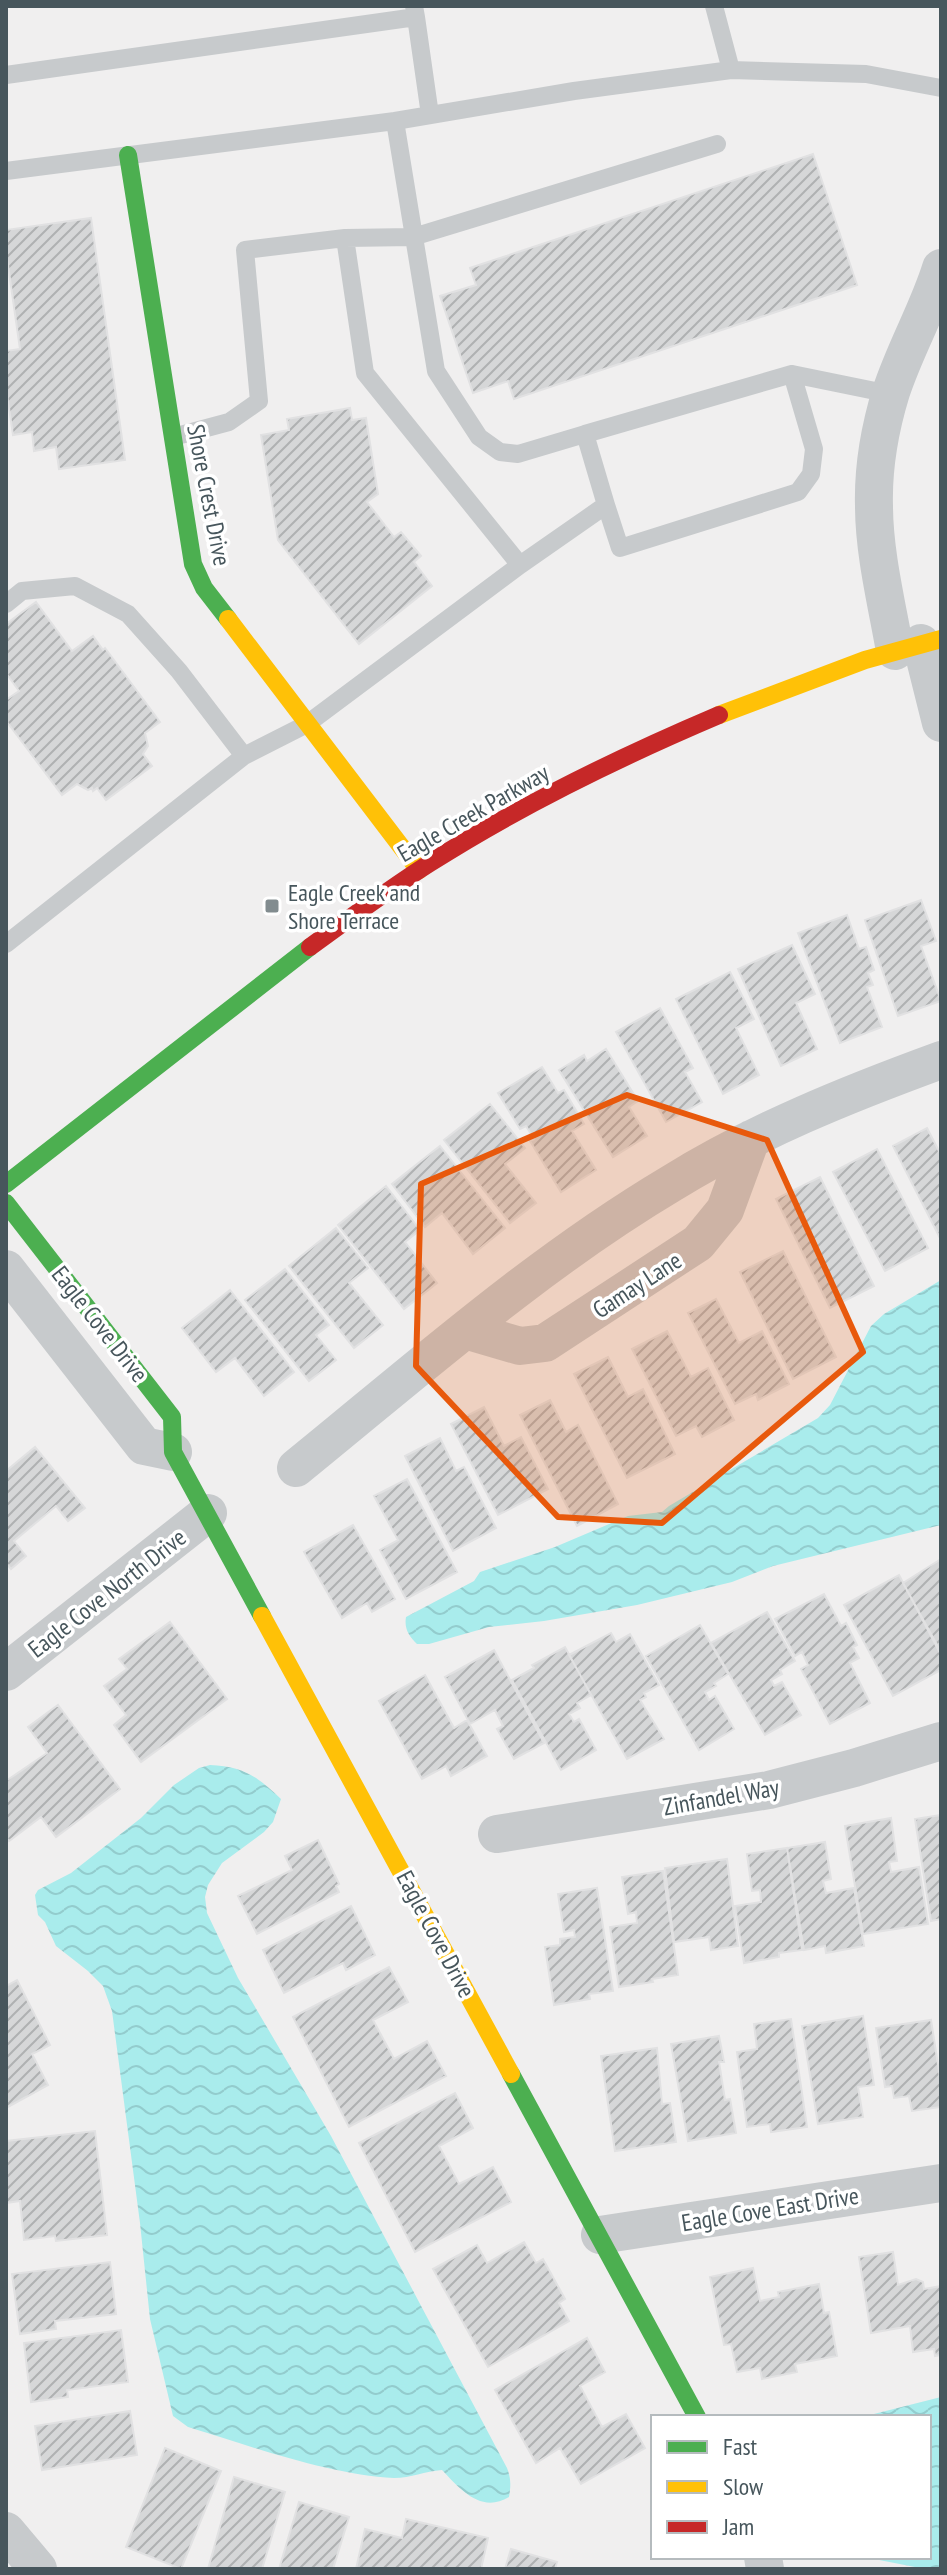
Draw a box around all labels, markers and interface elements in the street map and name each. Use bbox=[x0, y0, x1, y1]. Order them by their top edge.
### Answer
street label: Shore Crest Drive bbox=[180, 422, 238, 568]
street label: Eagle Creek Parkway bbox=[392, 757, 554, 869]
place label: Eagle Creek and Shore Terrace bbox=[288, 877, 420, 936]
marker: Eagle Creek and Shore Terrace bbox=[263, 897, 281, 915]
street label: Gamay Lane bbox=[587, 1245, 687, 1325]
street label: Eagle Cove Drive bbox=[45, 1260, 155, 1388]
street label: Eagle Cove North Drive bbox=[22, 1522, 192, 1664]
street label: Zinfandel Way bbox=[661, 1772, 781, 1822]
street label: Eagle Cove Drive bbox=[390, 1865, 482, 2003]
street label: Eagle Cove East Drive bbox=[679, 2180, 861, 2238]
legend bbox=[651, 2415, 931, 2559]
text: Fast bbox=[723, 2431, 758, 2462]
text: Slow bbox=[723, 2471, 764, 2502]
text: Jam bbox=[722, 2511, 754, 2542]

